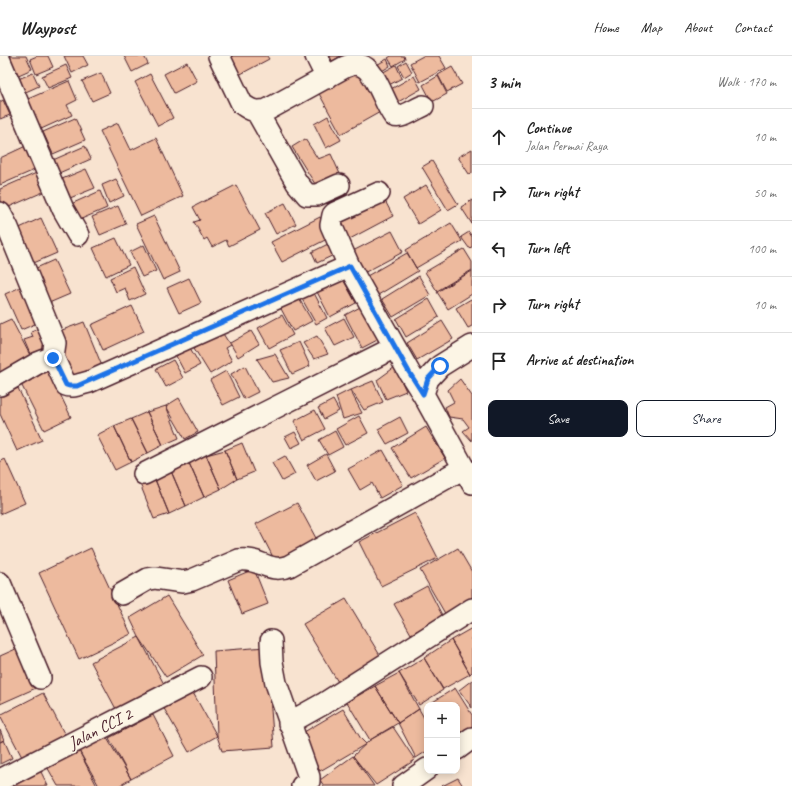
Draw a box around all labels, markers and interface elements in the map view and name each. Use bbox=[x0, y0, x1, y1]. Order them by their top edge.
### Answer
text: Waypost bbox=[20, 16, 75, 40]
text: Home bbox=[593, 19, 619, 36]
text: Map bbox=[641, 19, 662, 36]
text: About bbox=[684, 19, 712, 36]
text: Contact bbox=[734, 19, 772, 36]
text: 3 min bbox=[488, 72, 521, 93]
text: Walk · 170 m bbox=[717, 74, 776, 90]
text: Continue bbox=[526, 119, 571, 138]
icon: ahead bbox=[488, 126, 510, 148]
text: 10 m bbox=[754, 129, 776, 145]
text: Jalan Permai Raya bbox=[526, 138, 608, 154]
icon: right bbox=[488, 182, 510, 204]
text: Turn right bbox=[526, 183, 579, 202]
text: 50 m bbox=[754, 185, 776, 201]
icon: left bbox=[488, 238, 510, 260]
text: Turn left bbox=[526, 239, 569, 258]
text: 100 m bbox=[748, 241, 776, 257]
icon: right bbox=[488, 294, 510, 316]
text: Turn right bbox=[526, 295, 579, 314]
text: 10 m bbox=[754, 297, 776, 313]
route end bbox=[44, 349, 62, 367]
icon: arrive bbox=[488, 350, 510, 372]
text: Arrive at destination bbox=[526, 351, 633, 370]
route start bbox=[431, 357, 449, 375]
button: Save bbox=[488, 400, 628, 437]
button: Share bbox=[636, 400, 776, 437]
map controls bbox=[424, 702, 460, 774]
button: + bbox=[424, 702, 460, 738]
street label: Jalan CCI 2 bbox=[64, 703, 137, 754]
button: − bbox=[424, 738, 460, 774]

